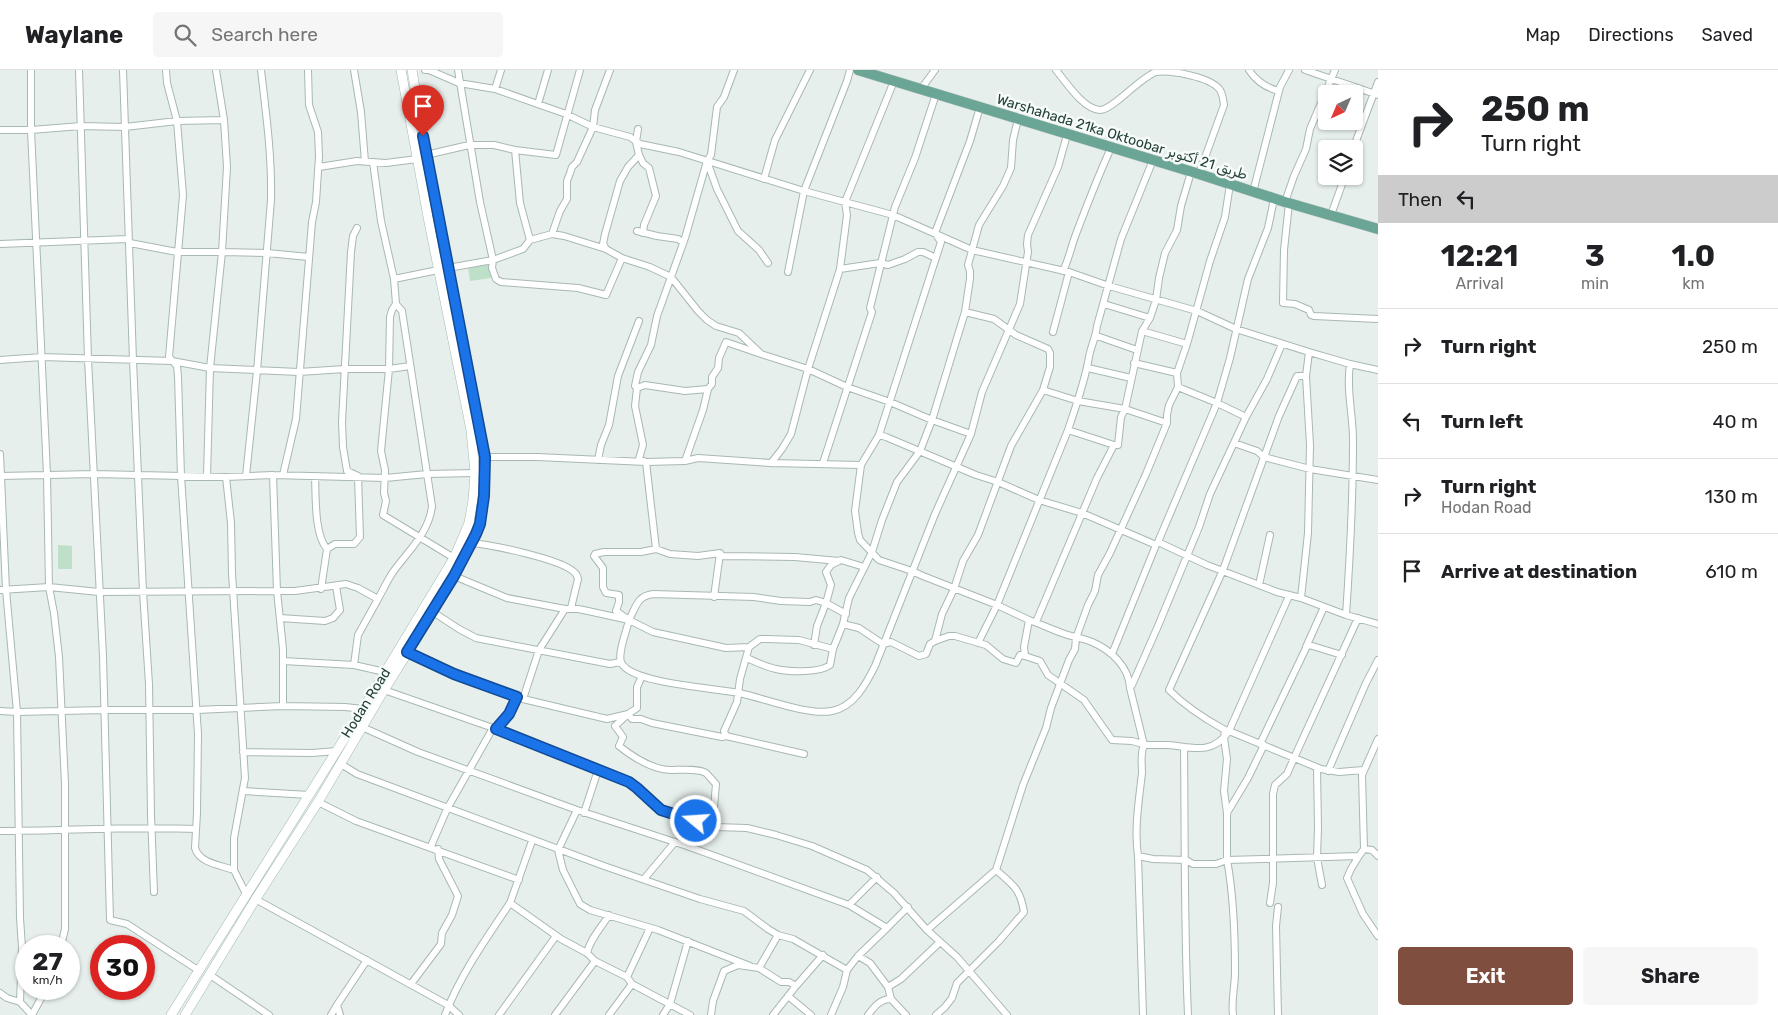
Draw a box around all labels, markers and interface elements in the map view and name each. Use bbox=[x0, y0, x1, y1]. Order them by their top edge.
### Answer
search box bbox=[153, 12, 503, 57]
text: Waylane bbox=[25, 21, 123, 49]
icon: search bbox=[171, 21, 199, 49]
text: Search here bbox=[211, 23, 318, 46]
text: Map bbox=[1525, 24, 1560, 46]
text: Directions bbox=[1588, 24, 1674, 46]
text: Saved bbox=[1702, 24, 1753, 46]
pin bbox=[402, 85, 444, 136]
north arrow bbox=[1318, 85, 1362, 130]
map controls bbox=[1318, 85, 1363, 185]
text: 250 m bbox=[1481, 88, 1590, 130]
icon: right bbox=[1398, 90, 1463, 155]
street label: Warshahada 21ka Oktoobar طريق 21 أكتوبر bbox=[994, 91, 1250, 183]
icon: arrive bbox=[409, 92, 437, 120]
text: Turn right bbox=[1481, 130, 1581, 157]
button: layers bbox=[1318, 140, 1363, 185]
icon: left bbox=[1452, 185, 1480, 213]
text: Then bbox=[1398, 188, 1442, 211]
text: 12:21 bbox=[1441, 238, 1518, 274]
text: 3 bbox=[1585, 238, 1605, 274]
text: 1.0 bbox=[1672, 238, 1715, 274]
text: Arrival bbox=[1456, 274, 1504, 293]
text: min bbox=[1581, 274, 1609, 293]
text: km bbox=[1682, 274, 1705, 293]
icon: right bbox=[1398, 332, 1426, 360]
text: Turn right bbox=[1441, 335, 1536, 358]
text: 250 m bbox=[1702, 335, 1758, 358]
icon: left bbox=[1398, 407, 1426, 435]
text: Turn left bbox=[1441, 410, 1523, 433]
text: 40 m bbox=[1713, 410, 1758, 433]
text: Turn right bbox=[1441, 475, 1536, 498]
icon: right bbox=[1398, 482, 1426, 510]
text: 130 m bbox=[1705, 485, 1758, 508]
text: Hodan Road bbox=[1441, 498, 1532, 517]
icon: arrive bbox=[1398, 557, 1426, 585]
text: Arrive at destination bbox=[1441, 560, 1637, 583]
text: 610 m bbox=[1705, 560, 1758, 583]
street label: Hodan Road bbox=[338, 665, 394, 741]
position arrow bbox=[669, 794, 721, 846]
speed limit sign: 30 bbox=[90, 935, 155, 1000]
text: 27 bbox=[32, 947, 63, 976]
button: Exit bbox=[1398, 947, 1573, 1005]
button: Share bbox=[1583, 947, 1758, 1005]
text: km/h bbox=[33, 973, 62, 987]

